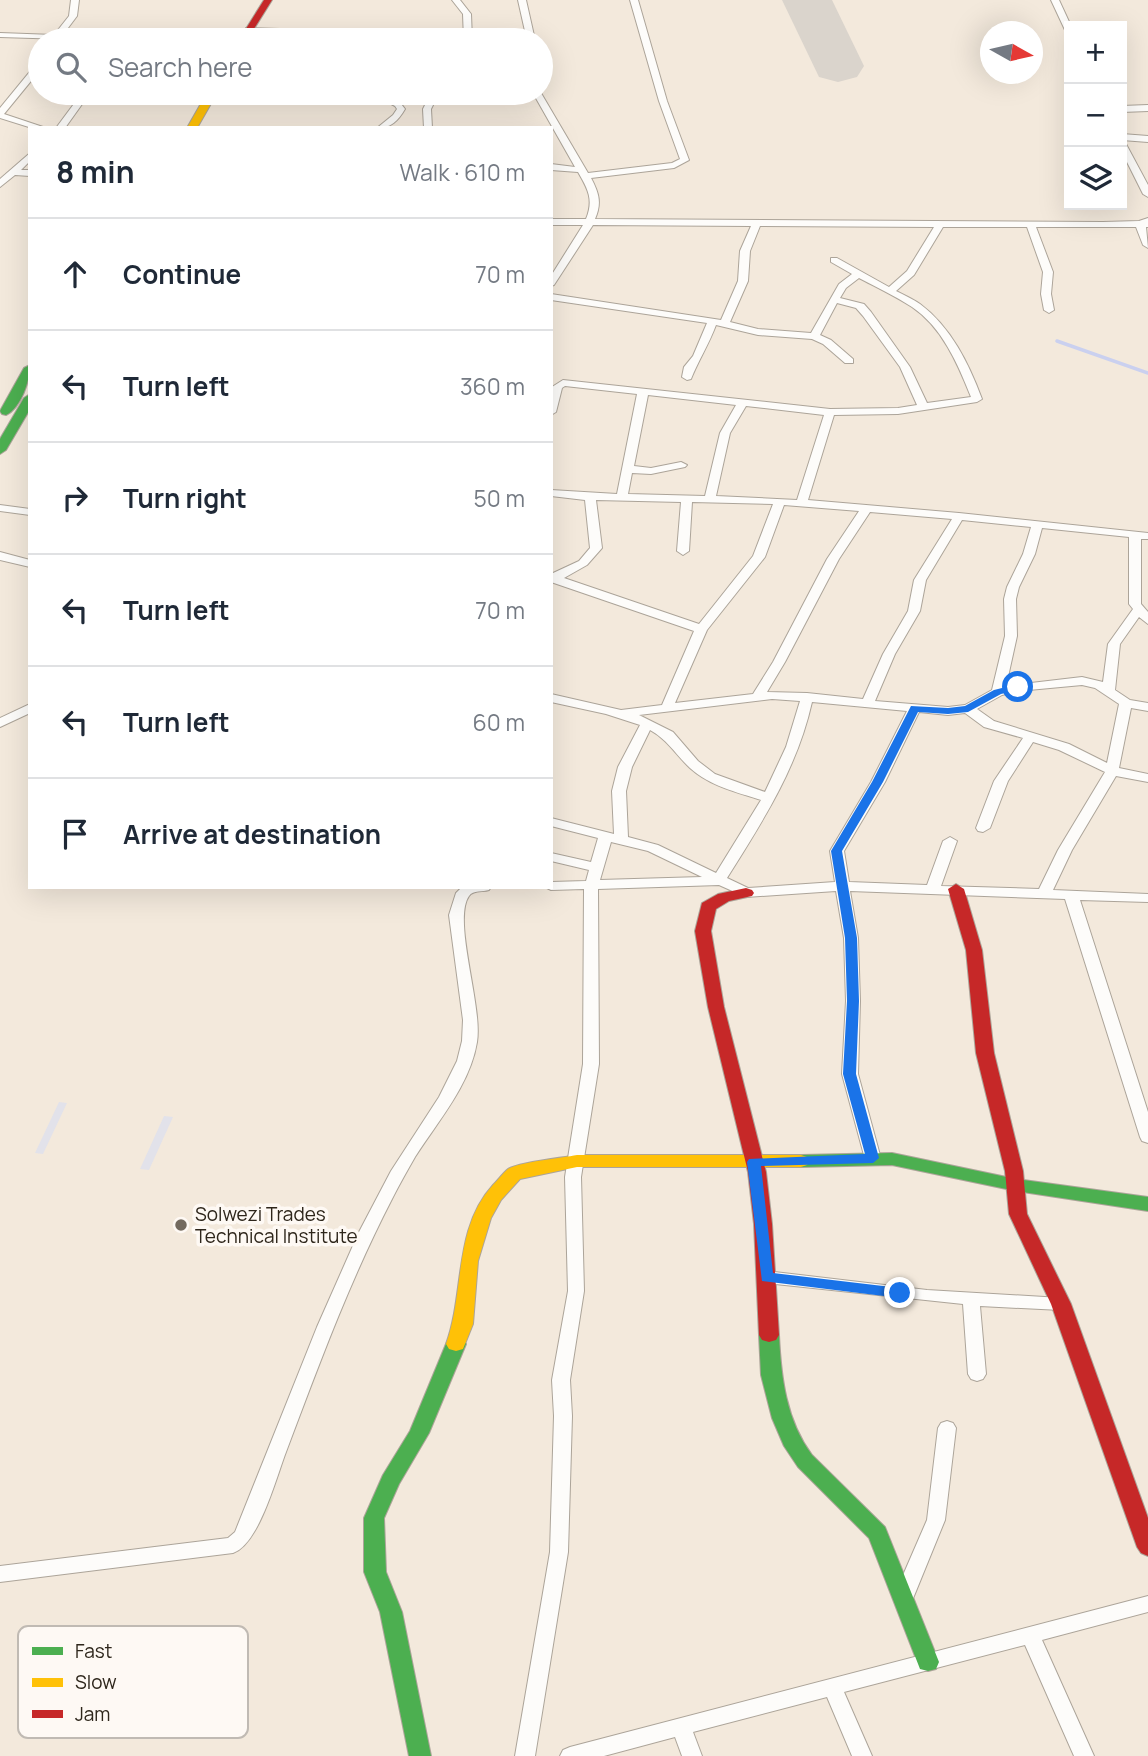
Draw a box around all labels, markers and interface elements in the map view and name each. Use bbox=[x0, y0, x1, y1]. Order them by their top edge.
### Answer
north arrow bbox=[980, 21, 1043, 84]
map controls bbox=[1064, 21, 1127, 210]
button: + bbox=[1064, 21, 1127, 84]
search box bbox=[28, 28, 553, 105]
icon: search bbox=[52, 48, 90, 86]
text: Search here bbox=[108, 49, 253, 85]
button: − bbox=[1064, 84, 1127, 147]
button: layers bbox=[1064, 147, 1127, 210]
text: 8 min bbox=[56, 151, 135, 192]
text: Walk · 610 m bbox=[400, 156, 525, 188]
icon: ahead bbox=[56, 255, 94, 293]
text: Continue bbox=[123, 256, 241, 292]
text: 70 m bbox=[475, 258, 525, 290]
icon: left bbox=[56, 367, 94, 405]
text: Turn left bbox=[123, 368, 230, 404]
text: 360 m bbox=[460, 370, 525, 402]
icon: right bbox=[56, 479, 94, 517]
text: Turn right bbox=[123, 480, 247, 516]
text: 50 m bbox=[474, 482, 525, 514]
icon: left bbox=[56, 591, 94, 629]
text: Turn left bbox=[123, 592, 230, 628]
text: 70 m bbox=[475, 594, 525, 626]
route start bbox=[1002, 671, 1033, 702]
icon: left bbox=[56, 703, 94, 741]
text: Turn left bbox=[123, 704, 230, 740]
text: 60 m bbox=[473, 706, 525, 738]
icon: arrive bbox=[56, 815, 94, 853]
text: Arrive at destination bbox=[123, 816, 381, 852]
place label: Solwezi Trades Technical Institute bbox=[195, 1201, 358, 1249]
marker: Solwezi Trades Technical Institute bbox=[173, 1217, 189, 1233]
route end bbox=[884, 1277, 915, 1308]
legend bbox=[18, 1626, 248, 1738]
text: Fast bbox=[75, 1638, 112, 1664]
text: Slow bbox=[75, 1669, 117, 1695]
text: Jam bbox=[75, 1701, 110, 1727]

